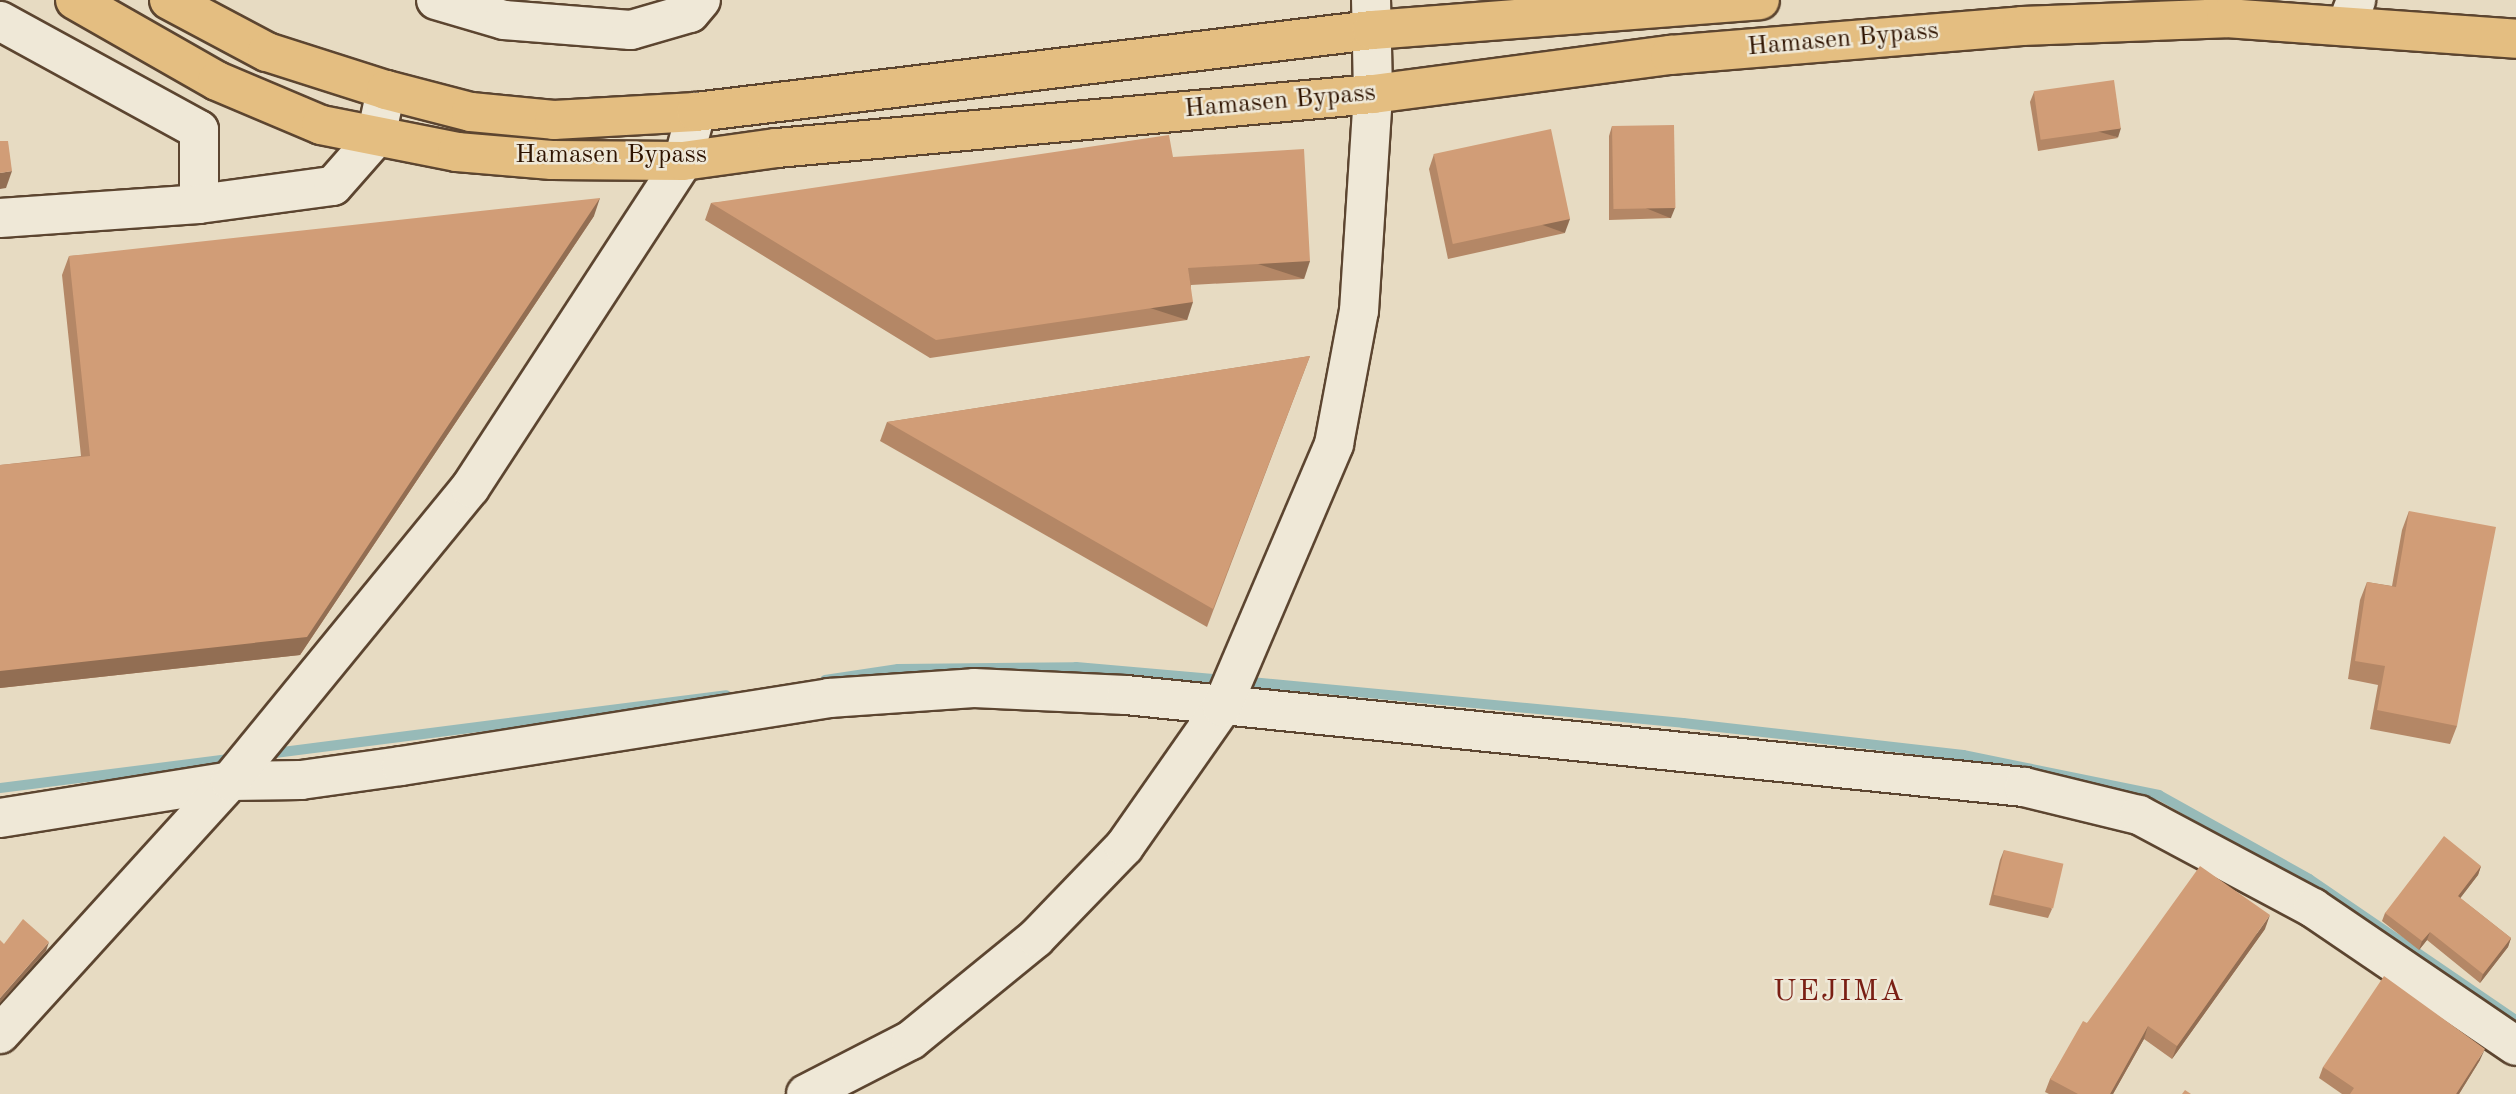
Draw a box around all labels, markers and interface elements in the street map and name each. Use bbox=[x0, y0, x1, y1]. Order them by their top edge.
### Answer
street label: Hamasen Bypass bbox=[1746, 16, 1940, 64]
street label: Hamasen Bypass bbox=[1183, 78, 1377, 126]
street label: Hamasen Bypass bbox=[515, 140, 707, 172]
district label: UEJIMA bbox=[1774, 974, 1904, 1010]

